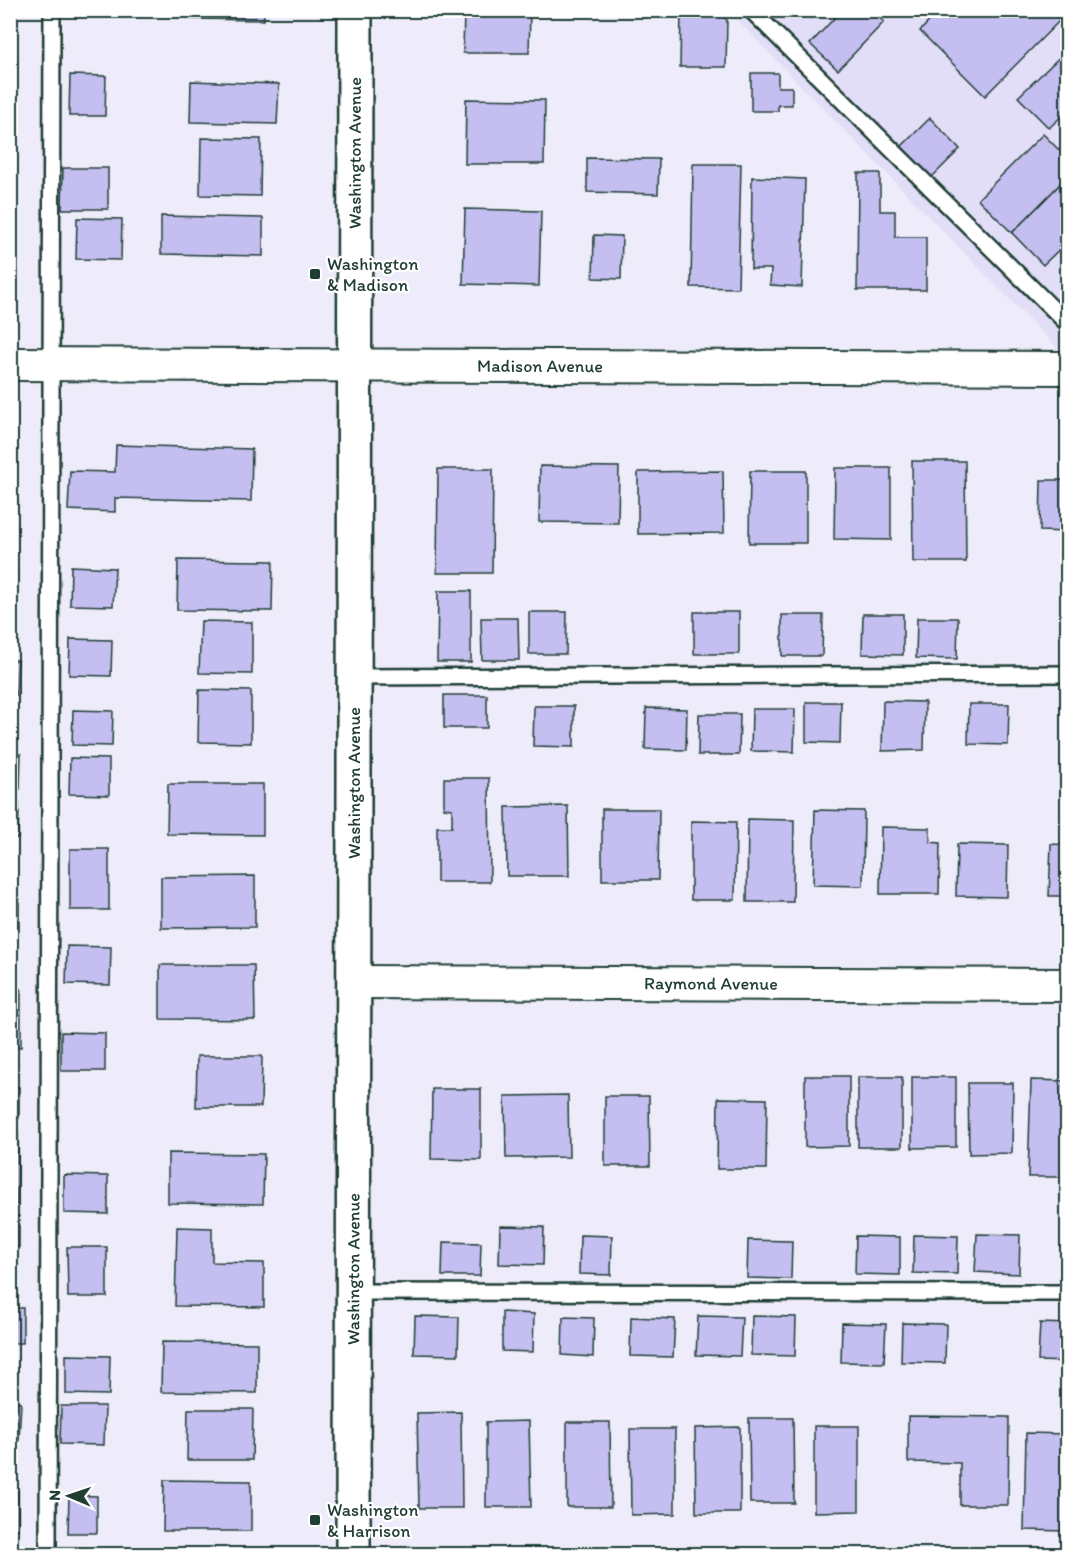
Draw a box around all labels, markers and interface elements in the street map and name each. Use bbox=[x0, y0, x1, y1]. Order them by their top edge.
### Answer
street label: Washington Avenue bbox=[344, 77, 366, 229]
place label: Washington & Madison bbox=[327, 253, 418, 296]
marker: Washington & Madison bbox=[308, 267, 322, 281]
street label: Madison Avenue bbox=[477, 355, 603, 377]
street label: Washington Avenue bbox=[343, 707, 365, 859]
street label: Raymond Avenue bbox=[644, 972, 778, 995]
street label: Washington Avenue bbox=[342, 1193, 364, 1345]
north arrow bbox=[39, 1466, 99, 1526]
text: N bbox=[45, 1490, 64, 1501]
place label: Washington & Harrison bbox=[327, 1499, 418, 1542]
marker: Washington & Harrison bbox=[308, 1513, 322, 1527]

